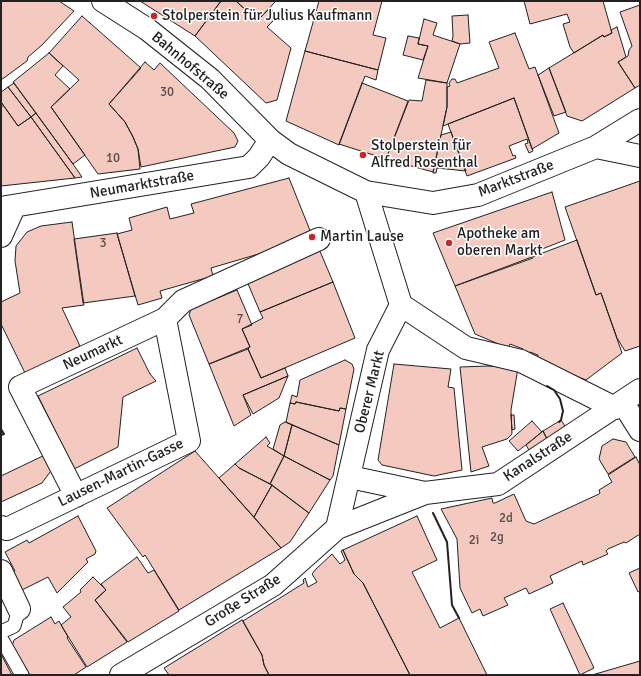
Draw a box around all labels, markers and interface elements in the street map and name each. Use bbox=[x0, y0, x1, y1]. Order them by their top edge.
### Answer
place label: Stolperstein für Julius Kaufmann bbox=[162, 7, 373, 25]
marker: Stolperstein für Julius Kaufmann bbox=[149, 11, 159, 21]
street label: Bahnhofstraße bbox=[148, 28, 232, 104]
house number: 30 bbox=[160, 85, 174, 101]
place label: Stolperstein für Alfred Rosenthal bbox=[371, 137, 478, 172]
marker: Stolperstein für Alfred Rosenthal bbox=[358, 150, 368, 160]
house number: 10 bbox=[106, 151, 120, 167]
street label: Marktstraße bbox=[476, 156, 556, 202]
street label: Neumarktstraße bbox=[88, 167, 196, 203]
place label: Apotheke am oberen Markt bbox=[457, 225, 542, 260]
place label: Martin Lause bbox=[320, 228, 404, 246]
marker: Martin Lause bbox=[307, 232, 317, 242]
house number: 3 bbox=[99, 236, 107, 252]
marker: Apotheke am oberen Markt bbox=[444, 238, 454, 248]
house number: 7 bbox=[236, 312, 244, 328]
street label: Neumarkt bbox=[60, 331, 126, 375]
street label: Oberer Markt bbox=[351, 349, 389, 435]
street label: Kanalstraße bbox=[500, 428, 576, 486]
street label: Lausen-Martin-Gasse bbox=[55, 435, 187, 511]
house number: 2d bbox=[499, 511, 513, 527]
house number: 2g bbox=[490, 530, 504, 546]
house number: 2i bbox=[469, 533, 479, 549]
street label: Große Straße bbox=[202, 570, 284, 632]

